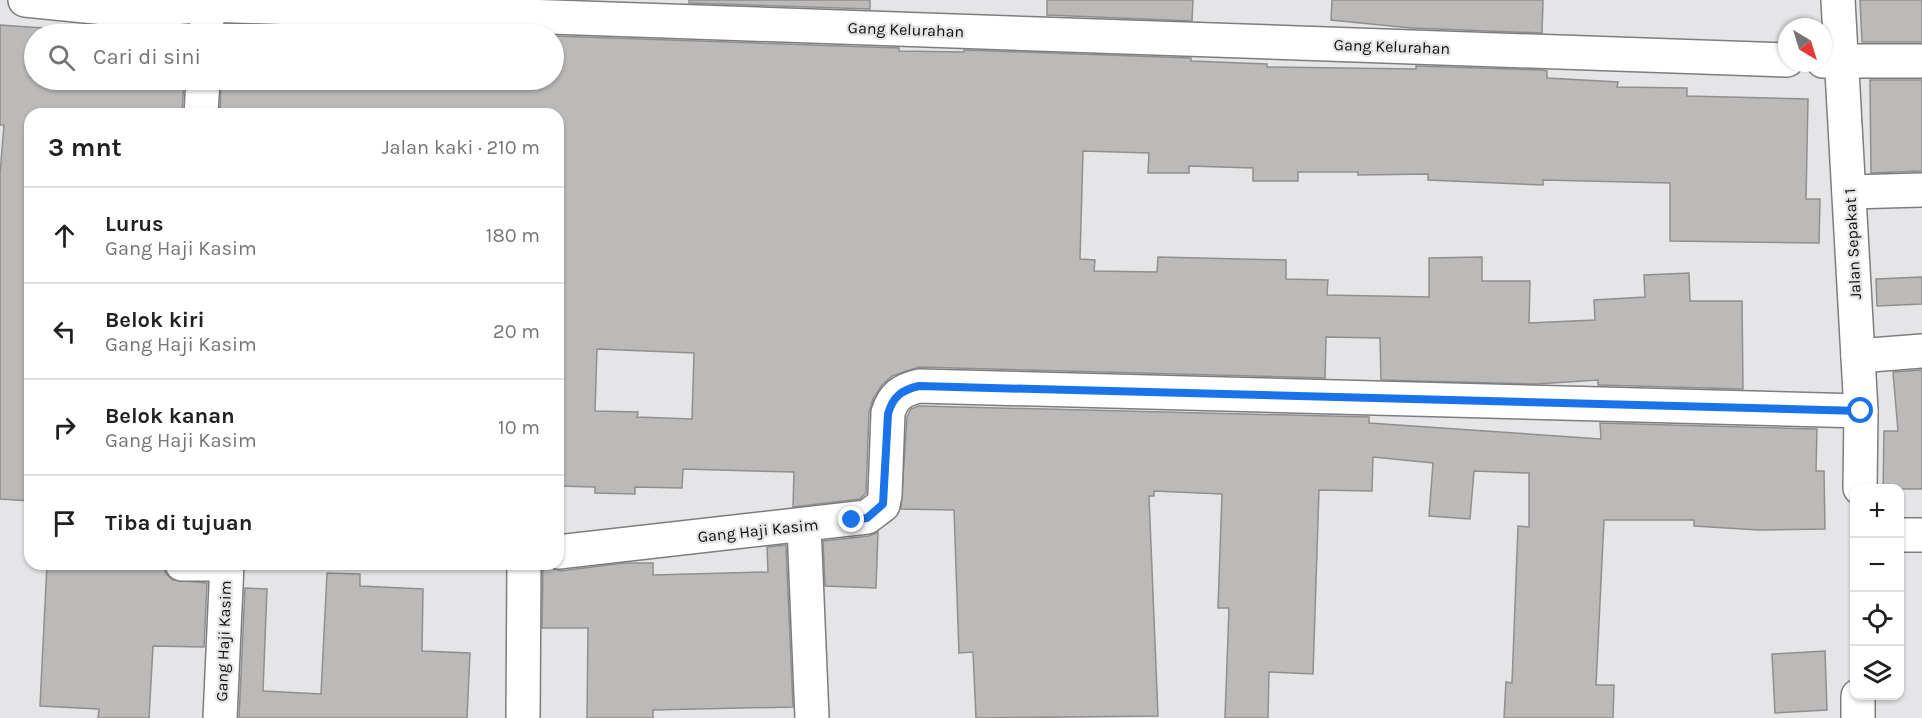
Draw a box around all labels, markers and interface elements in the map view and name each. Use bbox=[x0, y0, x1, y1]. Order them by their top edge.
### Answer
street label: Gang Kelurahan bbox=[847, 18, 964, 41]
north arrow bbox=[1778, 18, 1832, 72]
search box bbox=[24, 24, 564, 90]
street label: Gang Kelurahan bbox=[1333, 35, 1450, 58]
icon: search bbox=[45, 41, 78, 74]
text: Cari di sini bbox=[93, 44, 201, 70]
text: 3 mnt bbox=[48, 132, 122, 163]
text: Jalan kaki · 210 m bbox=[381, 136, 540, 159]
street label: Jalan Sepakat 1 bbox=[1840, 188, 1865, 300]
text: Lurus bbox=[105, 211, 164, 237]
icon: ahead bbox=[48, 219, 81, 252]
text: 180 m bbox=[486, 224, 540, 247]
text: Gang Haji Kasim bbox=[105, 237, 257, 260]
text: Belok kiri bbox=[105, 307, 205, 333]
icon: left bbox=[48, 315, 81, 348]
text: 20 m bbox=[493, 320, 540, 343]
text: Gang Haji Kasim bbox=[105, 333, 257, 356]
route start bbox=[1847, 397, 1873, 423]
text: Belok kanan bbox=[105, 403, 235, 429]
icon: right bbox=[48, 411, 81, 444]
text: 10 m bbox=[498, 416, 540, 439]
text: Gang Haji Kasim bbox=[105, 429, 257, 452]
map controls bbox=[1850, 484, 1904, 700]
button: + bbox=[1850, 484, 1904, 538]
route end bbox=[838, 506, 864, 532]
icon: arrive bbox=[48, 507, 81, 540]
text: Tiba di tujuan bbox=[105, 510, 252, 536]
street label: Gang Haji Kasim bbox=[697, 515, 819, 546]
button: − bbox=[1850, 538, 1904, 592]
street label: Gang Haji Kasim bbox=[212, 580, 235, 702]
button: locate bbox=[1850, 592, 1904, 646]
button: layers bbox=[1850, 646, 1904, 700]

